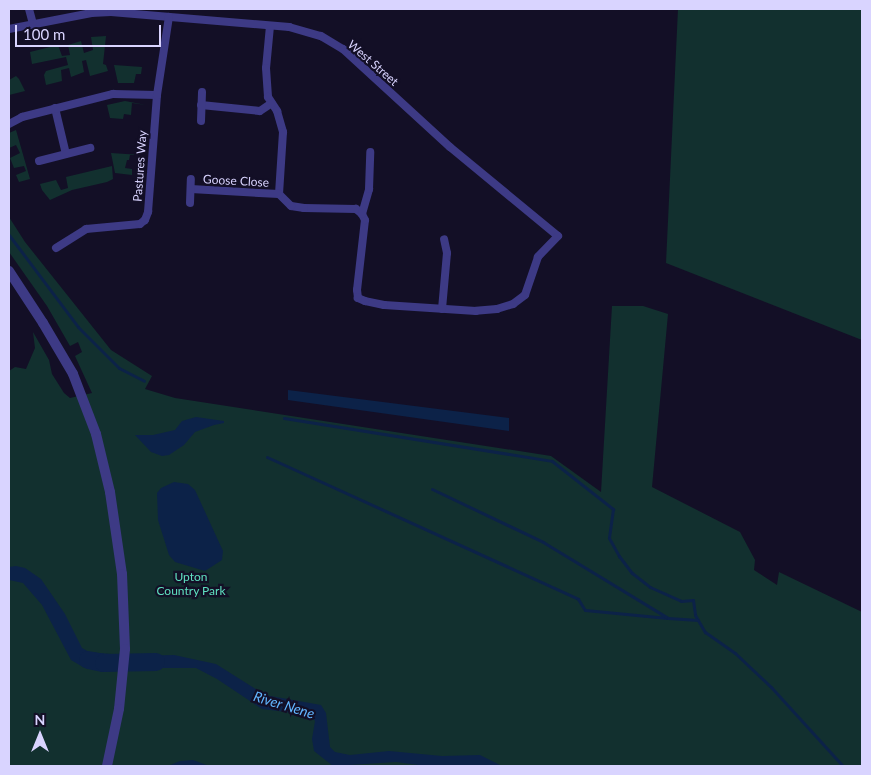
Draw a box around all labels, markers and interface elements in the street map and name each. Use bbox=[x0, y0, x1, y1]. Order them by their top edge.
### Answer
scale bar bbox=[18, 15, 164, 47]
text: 100 m bbox=[23, 25, 65, 43]
street label: West Street bbox=[345, 37, 401, 89]
street label: Pastures Way bbox=[130, 130, 150, 202]
street label: Goose Close bbox=[203, 172, 269, 190]
park label: Upton Country Park bbox=[156, 570, 226, 598]
water label: River Nene bbox=[251, 688, 317, 722]
north arrow bbox=[15, 710, 65, 760]
text: N bbox=[35, 711, 45, 728]

